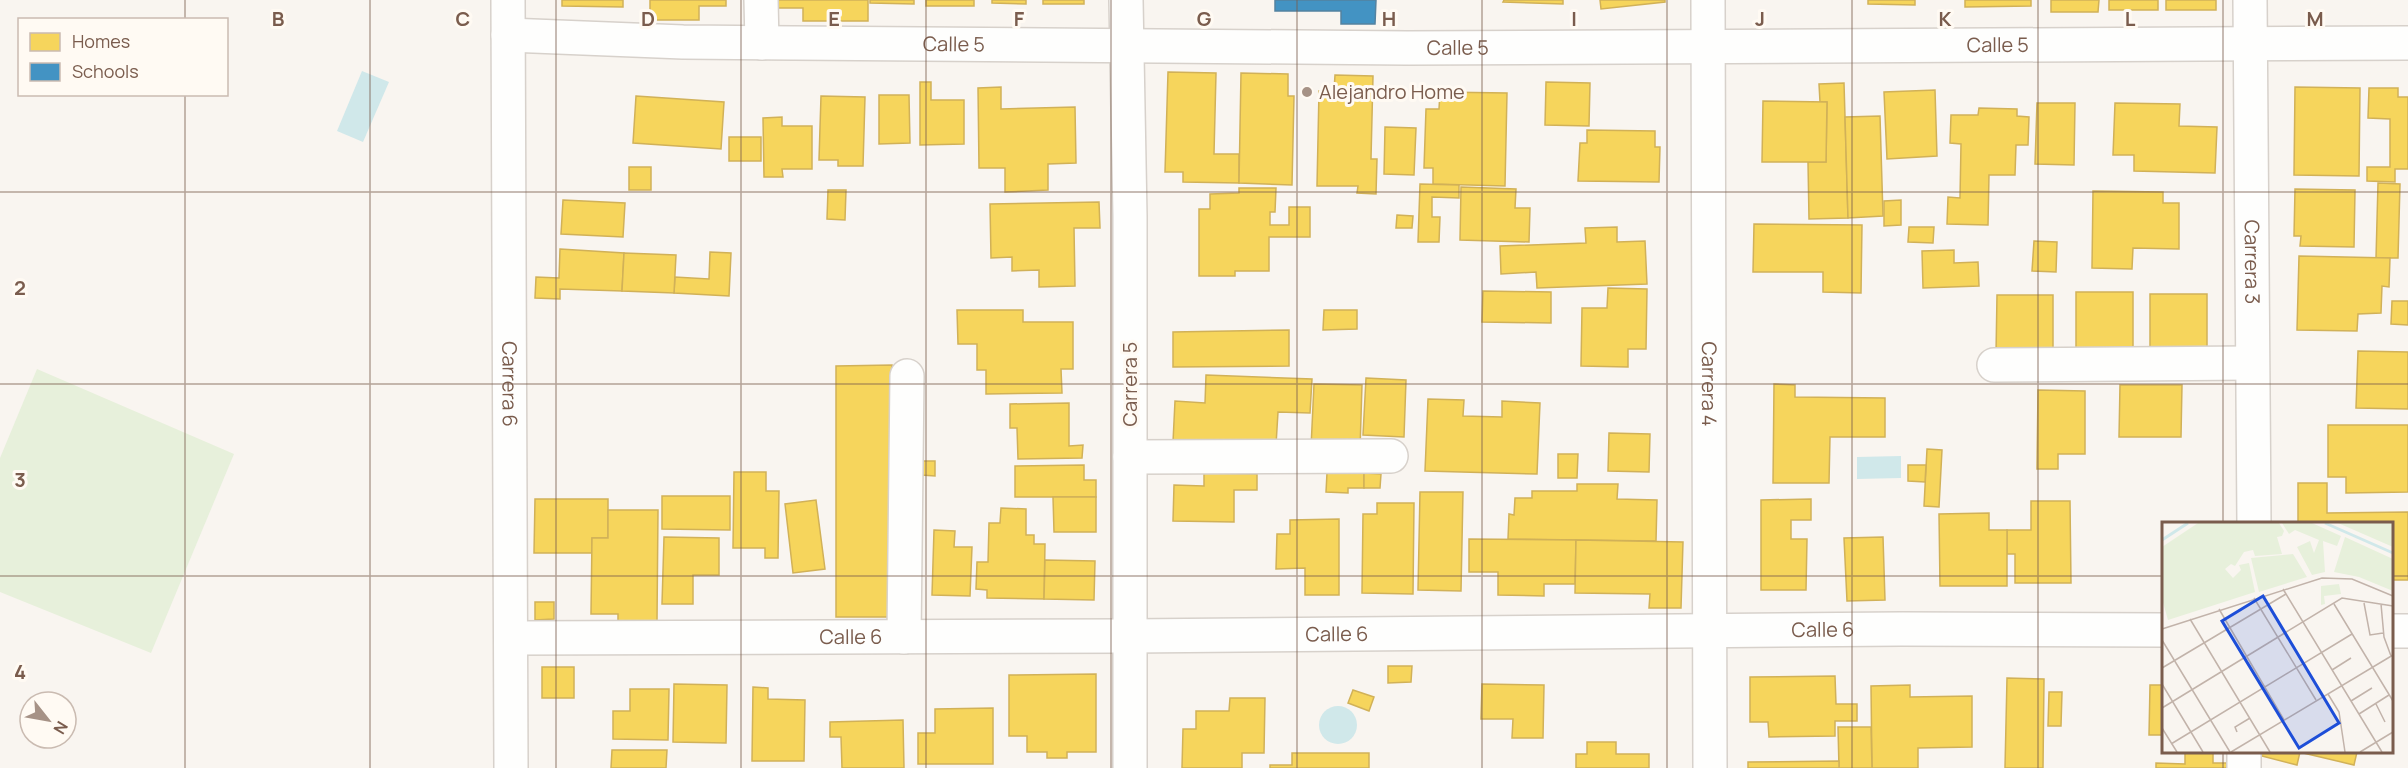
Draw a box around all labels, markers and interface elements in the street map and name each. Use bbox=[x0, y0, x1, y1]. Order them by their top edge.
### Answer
text: B bbox=[272, 5, 285, 32]
text: C bbox=[456, 5, 470, 32]
text: D bbox=[641, 5, 655, 32]
text: E bbox=[828, 5, 840, 32]
text: F bbox=[1014, 5, 1025, 32]
text: G bbox=[1197, 5, 1212, 32]
text: H bbox=[1382, 5, 1396, 32]
text: I bbox=[1571, 5, 1577, 32]
text: J bbox=[1755, 5, 1765, 32]
text: K bbox=[1939, 5, 1952, 32]
text: L bbox=[2125, 5, 2136, 32]
text: M bbox=[2306, 5, 2324, 32]
legend bbox=[18, 18, 228, 96]
text: Homes bbox=[72, 29, 130, 53]
street label: Calle 5 bbox=[923, 30, 985, 58]
street label: Calle 5 bbox=[1967, 31, 2029, 58]
street label: Calle 5 bbox=[1427, 34, 1489, 61]
text: Schools bbox=[72, 59, 139, 83]
place label: Alejandro Home bbox=[1319, 78, 1465, 105]
marker: Alejandro Home bbox=[1300, 85, 1314, 99]
street label: Carrera 3 bbox=[2239, 220, 2266, 304]
text: 2 bbox=[14, 274, 26, 301]
street label: Carrera 6 bbox=[496, 341, 524, 427]
street label: Carrera 4 bbox=[1696, 341, 1723, 427]
street label: Carrera 5 bbox=[1116, 342, 1143, 426]
text: 3 bbox=[14, 466, 26, 493]
inset map bbox=[2162, 522, 2393, 753]
street label: Calle 6 bbox=[1791, 615, 1855, 643]
street label: Calle 6 bbox=[1305, 620, 1369, 647]
street label: Calle 6 bbox=[820, 623, 882, 650]
text: 4 bbox=[14, 658, 26, 685]
north arrow bbox=[18, 690, 78, 750]
text: N bbox=[48, 717, 73, 738]

